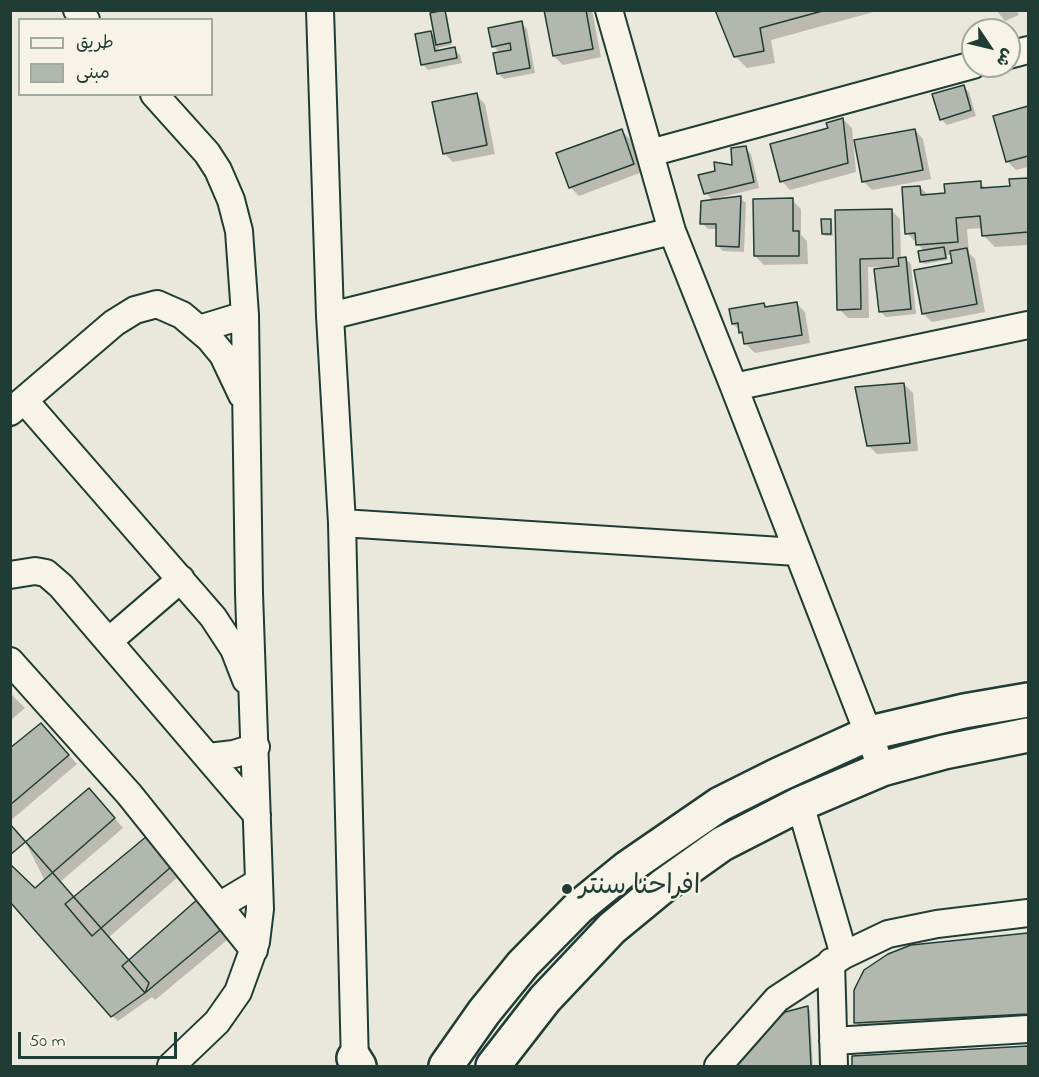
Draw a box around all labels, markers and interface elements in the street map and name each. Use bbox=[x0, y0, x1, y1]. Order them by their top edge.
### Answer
legend bbox=[18, 18, 213, 96]
north arrow bbox=[961, 18, 1021, 78]
text: طريق bbox=[76, 31, 114, 57]
text: ش bbox=[989, 43, 1019, 71]
text: مبنى bbox=[76, 61, 110, 87]
place label: افراحنا سنتر bbox=[579, 873, 700, 905]
marker: افراحنا سنتر bbox=[560, 882, 574, 896]
scale bar bbox=[21, 1020, 180, 1058]
text: 50 m bbox=[29, 1029, 66, 1055]

